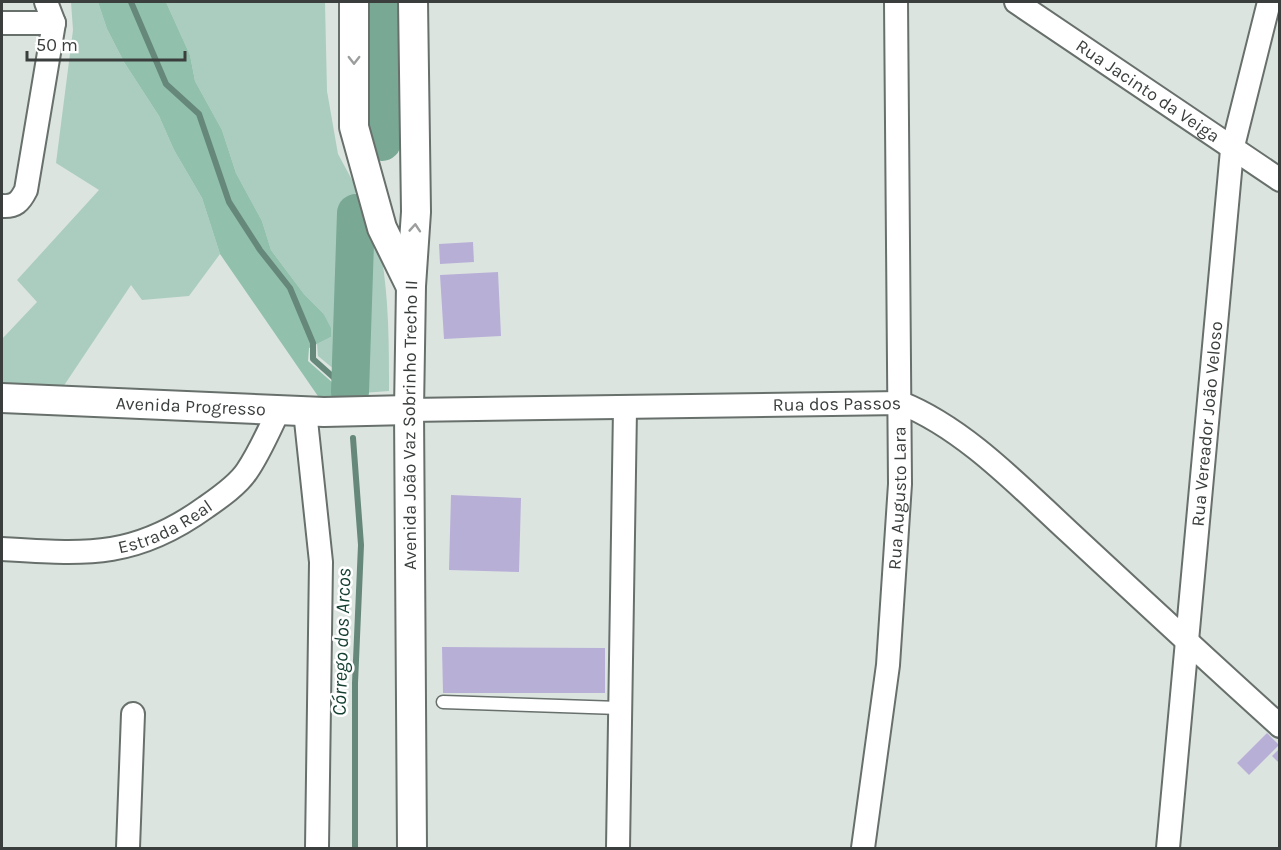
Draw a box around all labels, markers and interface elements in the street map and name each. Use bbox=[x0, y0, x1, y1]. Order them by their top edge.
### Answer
scale bar bbox=[27, 24, 184, 62]
text: 50 m bbox=[36, 34, 78, 56]
street label: Rua Jacinto da Veiga bbox=[1072, 35, 1224, 147]
one-way arrow bbox=[348, 55, 360, 64]
one-way arrow bbox=[408, 224, 421, 233]
street label: Avenida João Vaz Sobrinho Trecho II bbox=[398, 279, 422, 570]
street label: Rua Vereador João Veloso bbox=[1187, 320, 1227, 527]
street label: Avenida Progresso bbox=[115, 392, 266, 420]
street label: Rua dos Passos bbox=[773, 392, 901, 416]
street label: Rua Augusto Lara bbox=[883, 426, 911, 570]
street label: Estrada Real bbox=[116, 495, 217, 559]
water label: Córrego dos Arcos bbox=[327, 568, 356, 716]

